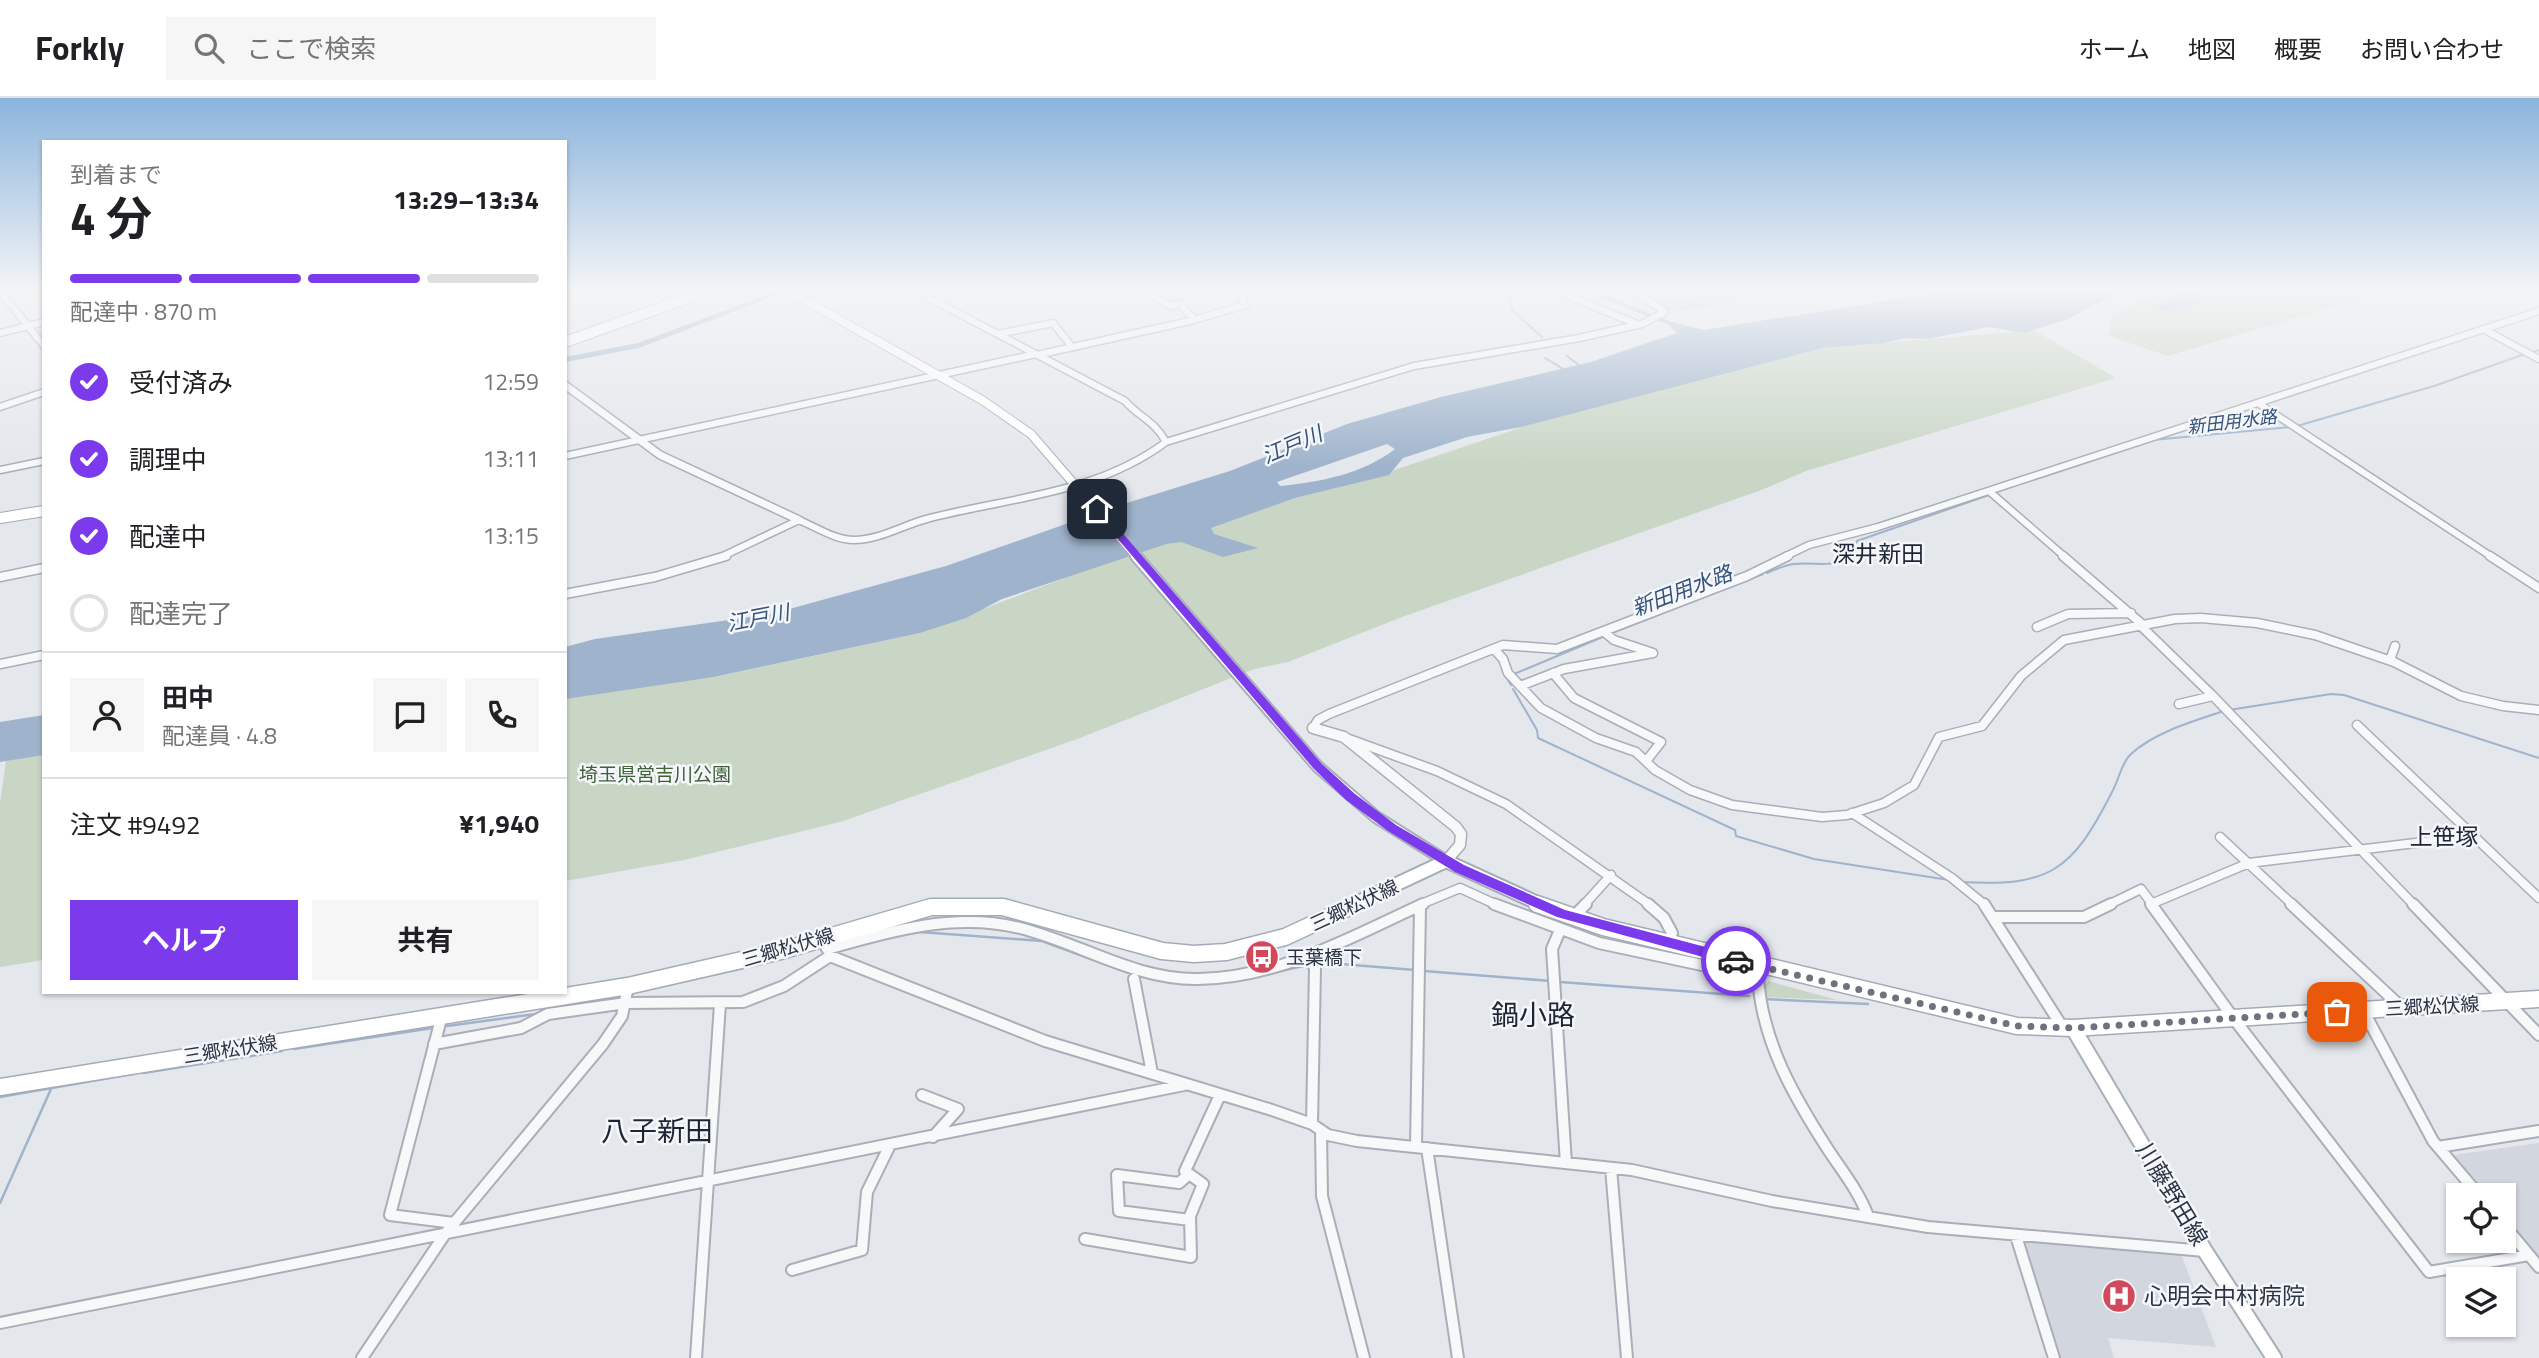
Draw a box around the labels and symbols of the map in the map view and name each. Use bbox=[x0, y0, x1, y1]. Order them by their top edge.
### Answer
water label: 新田用水路 bbox=[2186, 402, 2280, 440]
water label: 江戸川 bbox=[1256, 416, 1329, 471]
pin bbox=[1067, 479, 1127, 539]
district label: 深井新田 bbox=[1832, 536, 1924, 571]
water label: 新田用水路 bbox=[1627, 556, 1738, 624]
water label: 江戸川 bbox=[724, 595, 794, 639]
park label: 埼玉県営吉川公園 bbox=[579, 759, 731, 788]
district label: 上笹塚 bbox=[2410, 819, 2479, 854]
street label: 三郷松伏線 bbox=[1305, 871, 1403, 938]
street label: 三郷松伏線 bbox=[738, 919, 838, 974]
courier bbox=[1701, 926, 1771, 996]
bus stop icon: 玉葉橋下 bbox=[1243, 938, 1281, 976]
place label: 玉葉橋下 bbox=[1286, 942, 1362, 971]
pin bbox=[2307, 982, 2367, 1042]
street label: 三郷松伏線 bbox=[2384, 989, 2480, 1022]
district label: 鍋小路 bbox=[1491, 993, 1575, 1036]
street label: 三郷松伏線 bbox=[181, 1027, 279, 1070]
district label: 八子新田 bbox=[601, 1109, 713, 1152]
street label: 川藤野田線 bbox=[2128, 1135, 2217, 1252]
hospital icon: 心明会中村病院 bbox=[2100, 1277, 2138, 1315]
place label: 心明会中村病院 bbox=[2144, 1278, 2305, 1313]

